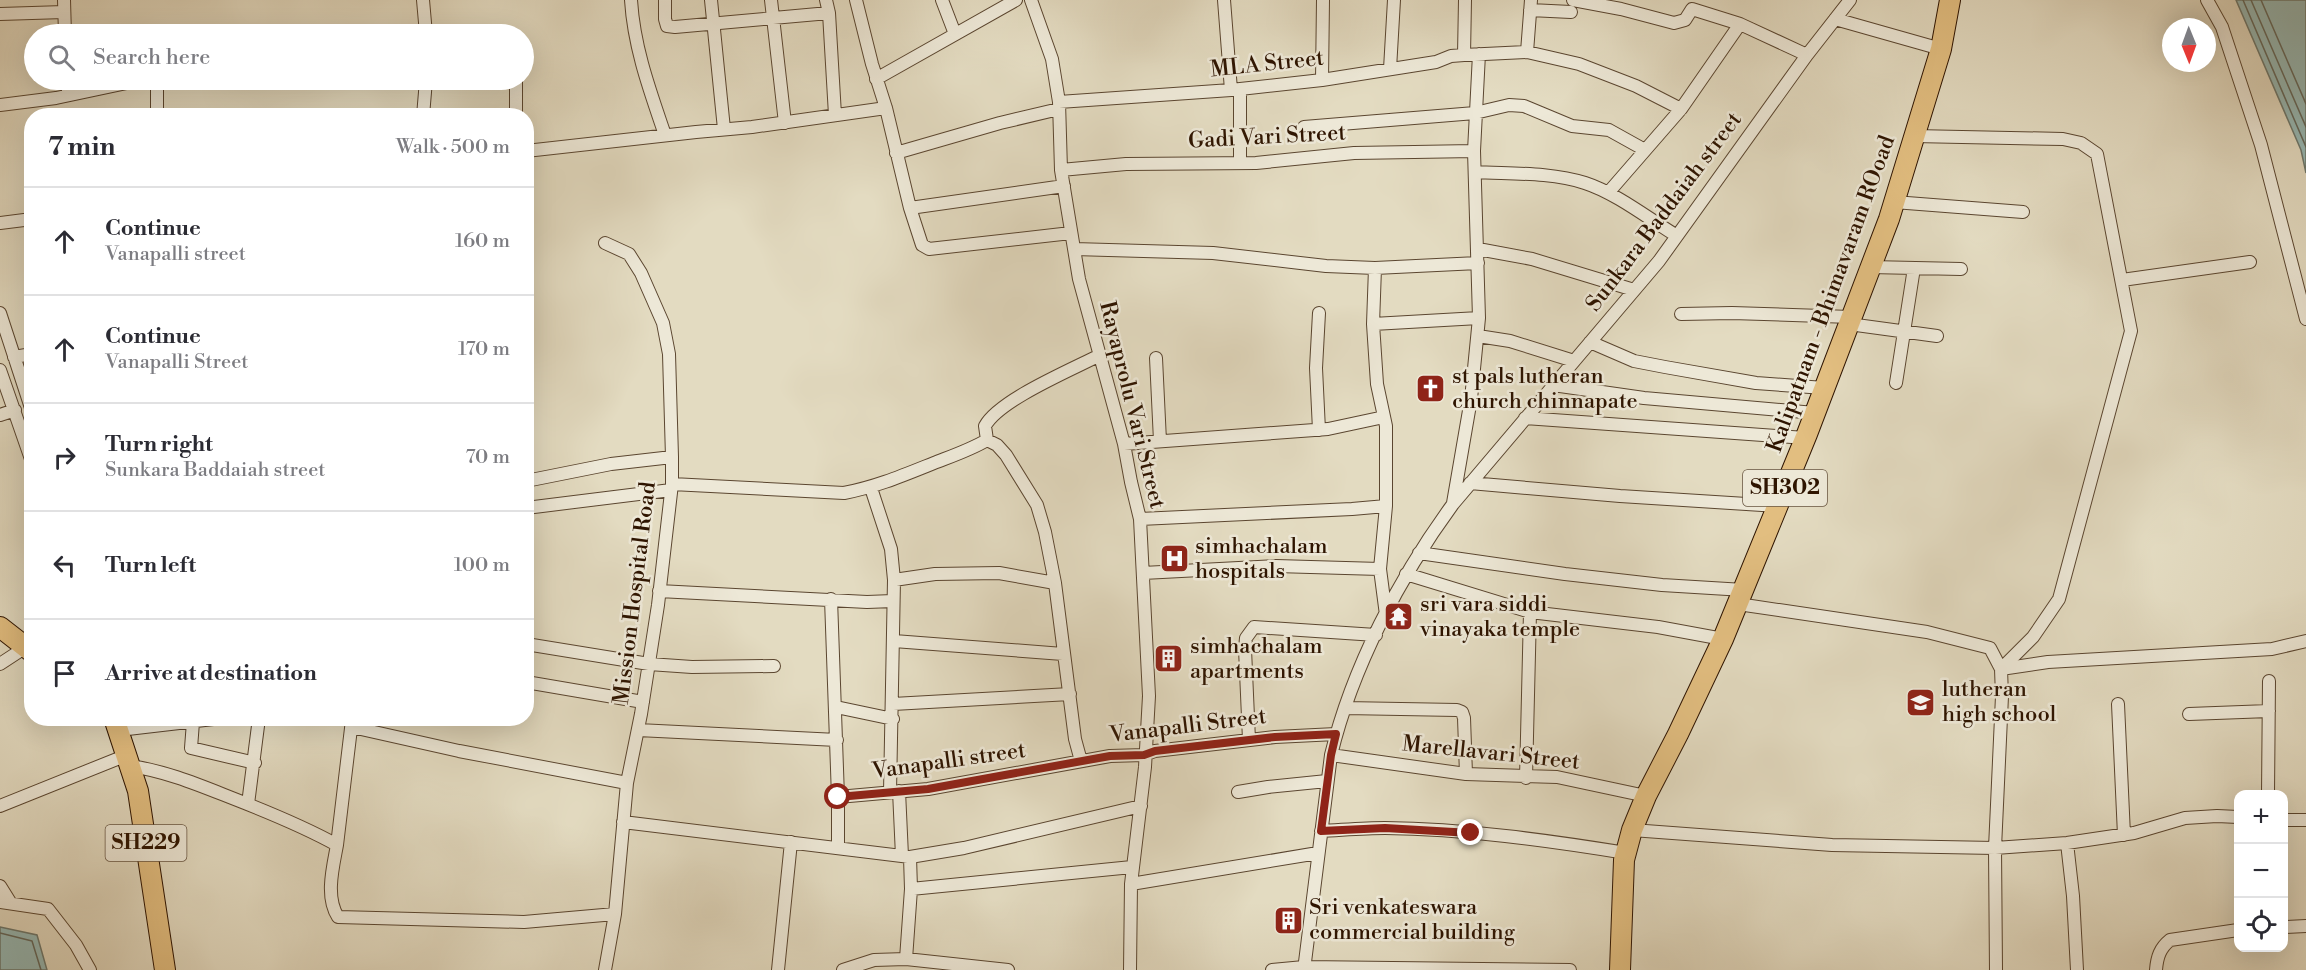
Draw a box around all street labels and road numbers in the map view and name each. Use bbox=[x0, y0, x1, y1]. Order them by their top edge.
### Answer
street label: MLA Street bbox=[1209, 45, 1325, 83]
street label: Sunkara Baddaiah street bbox=[1580, 107, 1748, 317]
street label: Gadi Vari Street bbox=[1187, 119, 1347, 155]
street label: Kalipatnam - Bhimavaram ROoad bbox=[1761, 131, 1901, 456]
street label: Rayaprolu Vari Street bbox=[1093, 298, 1171, 512]
road number: SH302 bbox=[1743, 470, 1827, 506]
street label: Mission Hospital Road bbox=[608, 480, 662, 706]
street label: Vanapalli Street bbox=[1107, 703, 1268, 749]
street label: Marellavari Street bbox=[1401, 730, 1581, 776]
street label: Vanapalli street bbox=[869, 737, 1028, 785]
road number: SH229 bbox=[106, 825, 186, 861]

